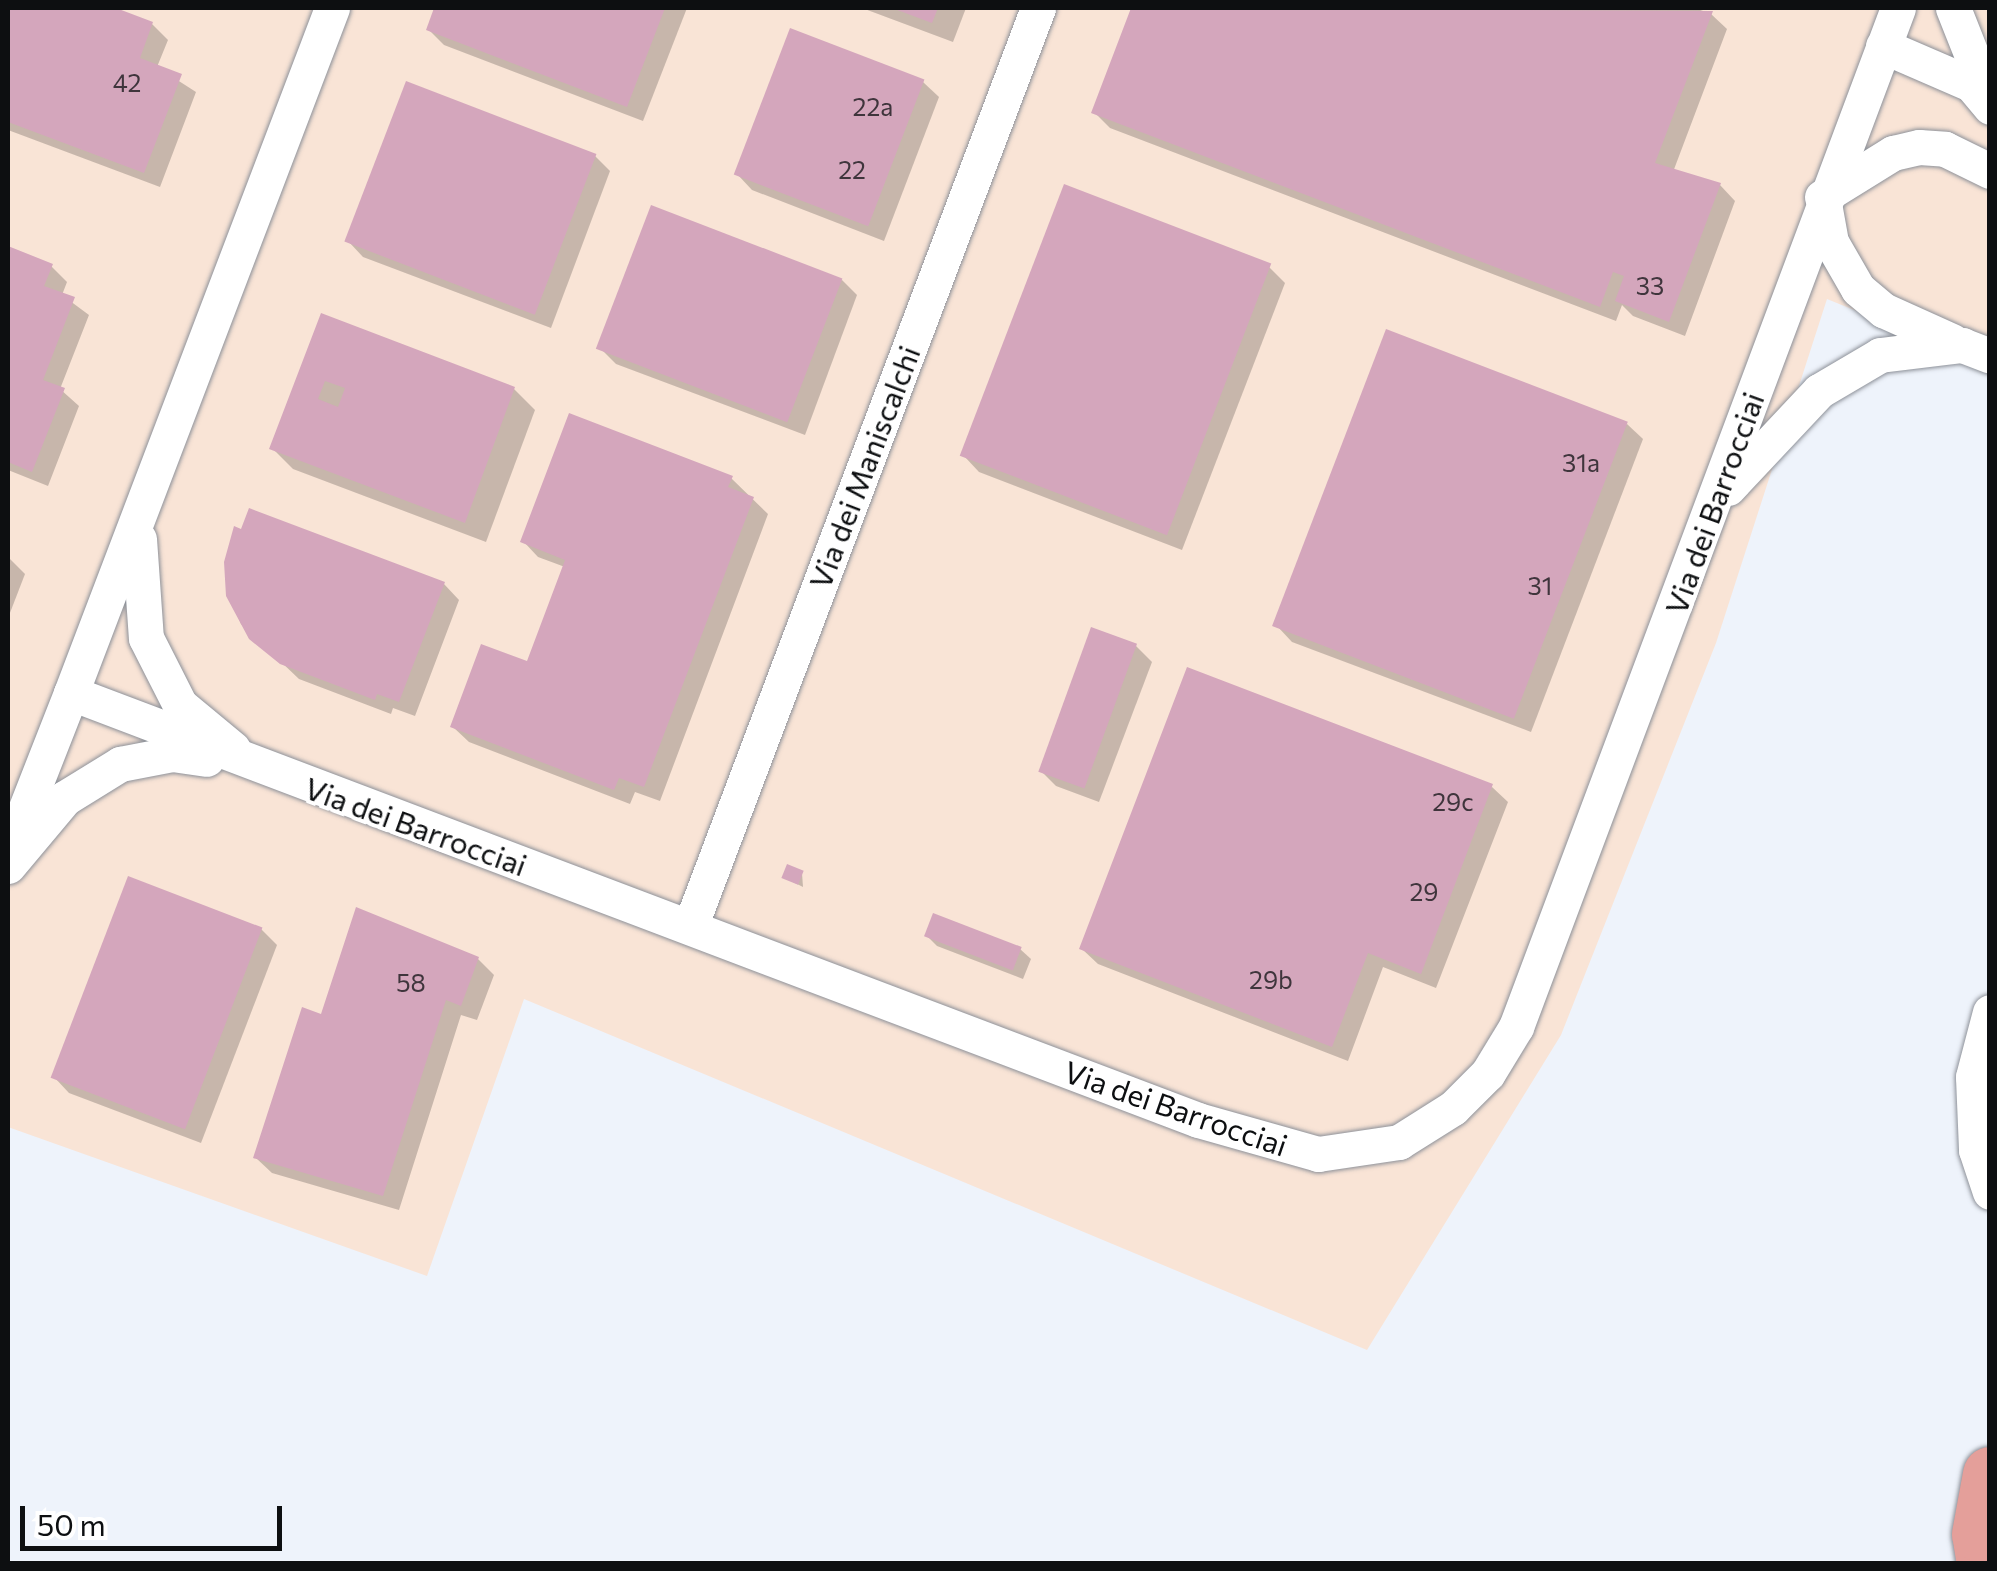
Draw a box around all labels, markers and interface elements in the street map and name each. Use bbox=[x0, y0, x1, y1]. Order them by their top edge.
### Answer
house number: 42 bbox=[113, 67, 141, 97]
house number: 22a bbox=[853, 91, 893, 121]
house number: 22 bbox=[838, 154, 866, 184]
house number: 33 bbox=[1636, 270, 1664, 300]
street label: Via dei Maniscalchi bbox=[801, 341, 927, 593]
street label: Via dei Barrocciai bbox=[1657, 387, 1771, 619]
house number: 31a bbox=[1562, 447, 1600, 477]
house number: 31 bbox=[1528, 570, 1552, 600]
street label: Via dei Barrocciai bbox=[300, 769, 532, 883]
house number: 29c bbox=[1432, 786, 1474, 816]
house number: 29 bbox=[1410, 876, 1438, 906]
house number: 29b bbox=[1249, 964, 1293, 994]
house number: 58 bbox=[396, 967, 426, 997]
street label: Via dei Barrocciai bbox=[1060, 1053, 1292, 1163]
scale bar bbox=[25, 1486, 288, 1548]
text: 50 m bbox=[37, 1505, 106, 1542]

